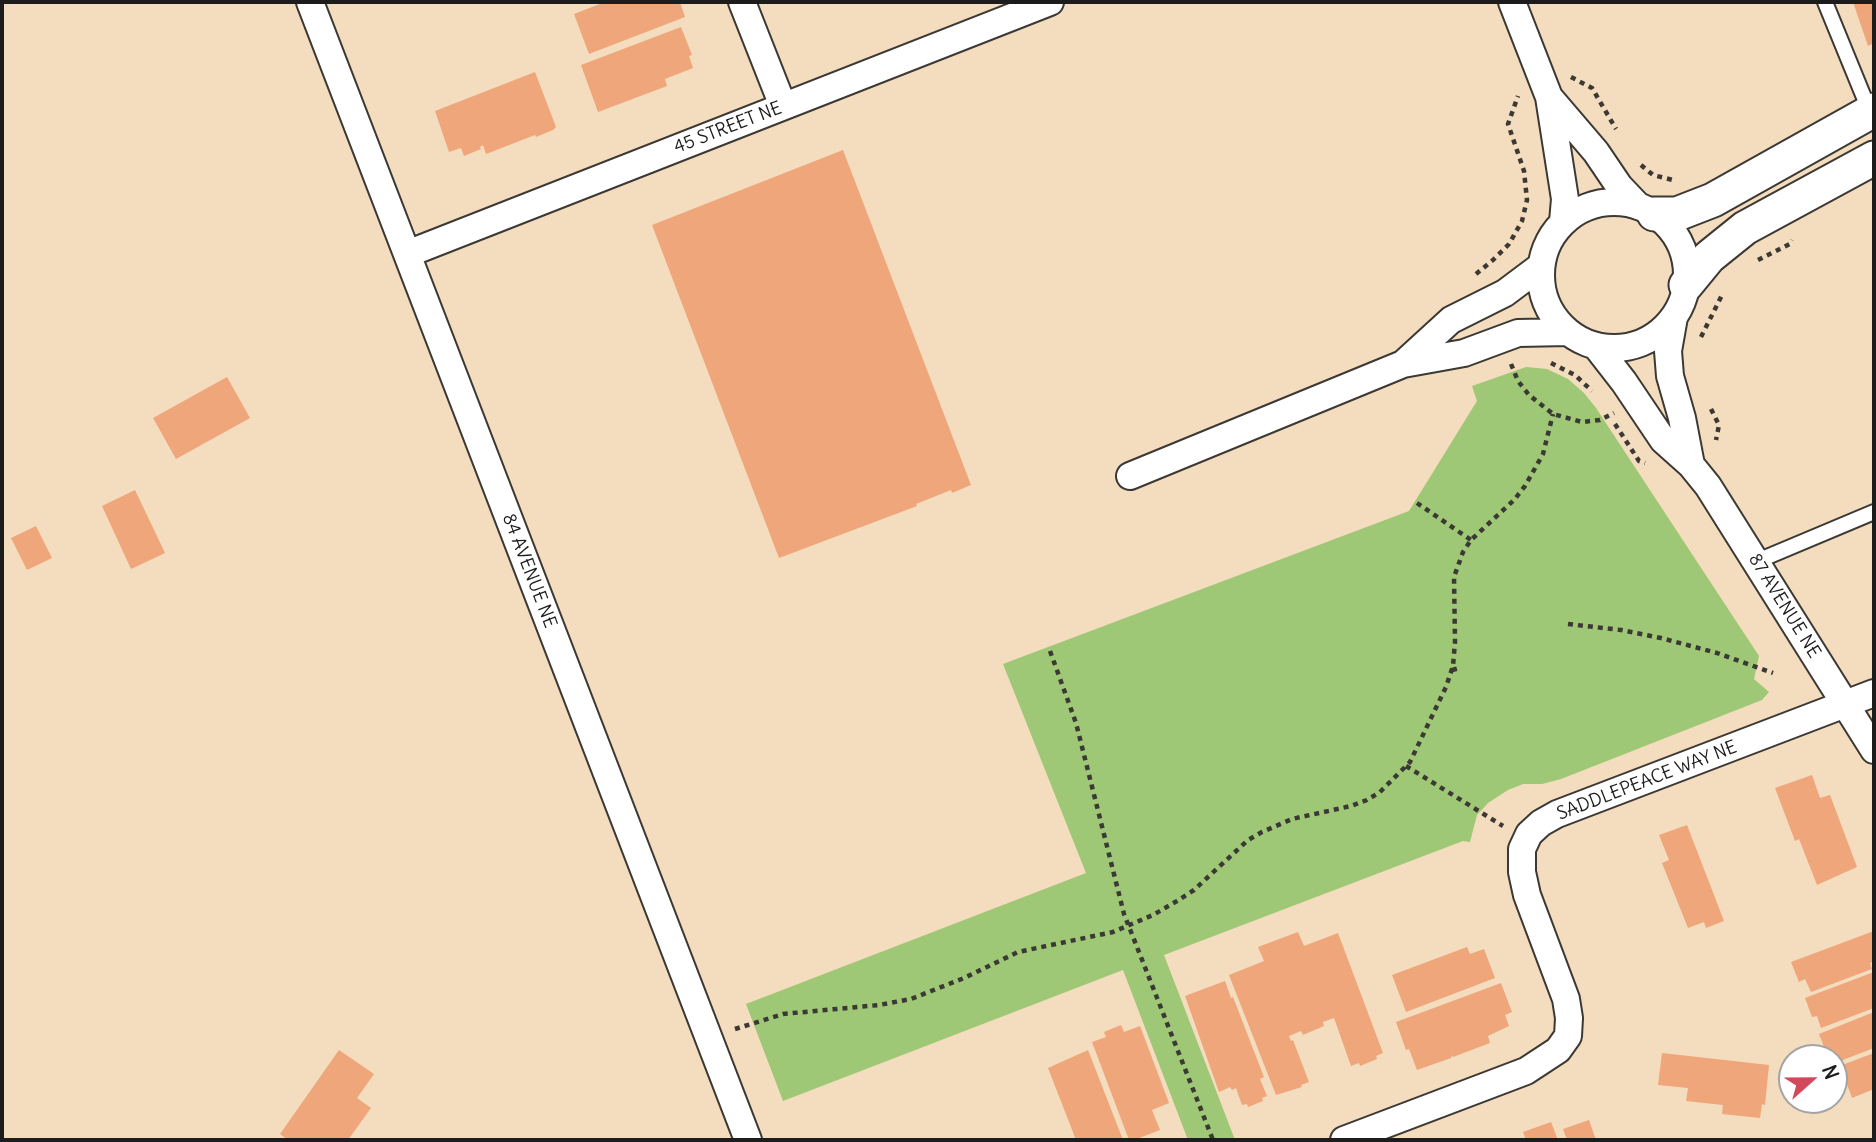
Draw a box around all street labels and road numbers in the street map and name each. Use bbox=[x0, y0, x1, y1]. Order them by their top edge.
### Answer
street label: 45 STREET NE bbox=[671, 98, 785, 158]
street label: 84 AVENUE NE bbox=[497, 511, 561, 631]
street label: 87 AVENUE NE bbox=[1743, 550, 1825, 662]
street label: SADDLEPEACE WAY NE bbox=[1554, 737, 1740, 825]

